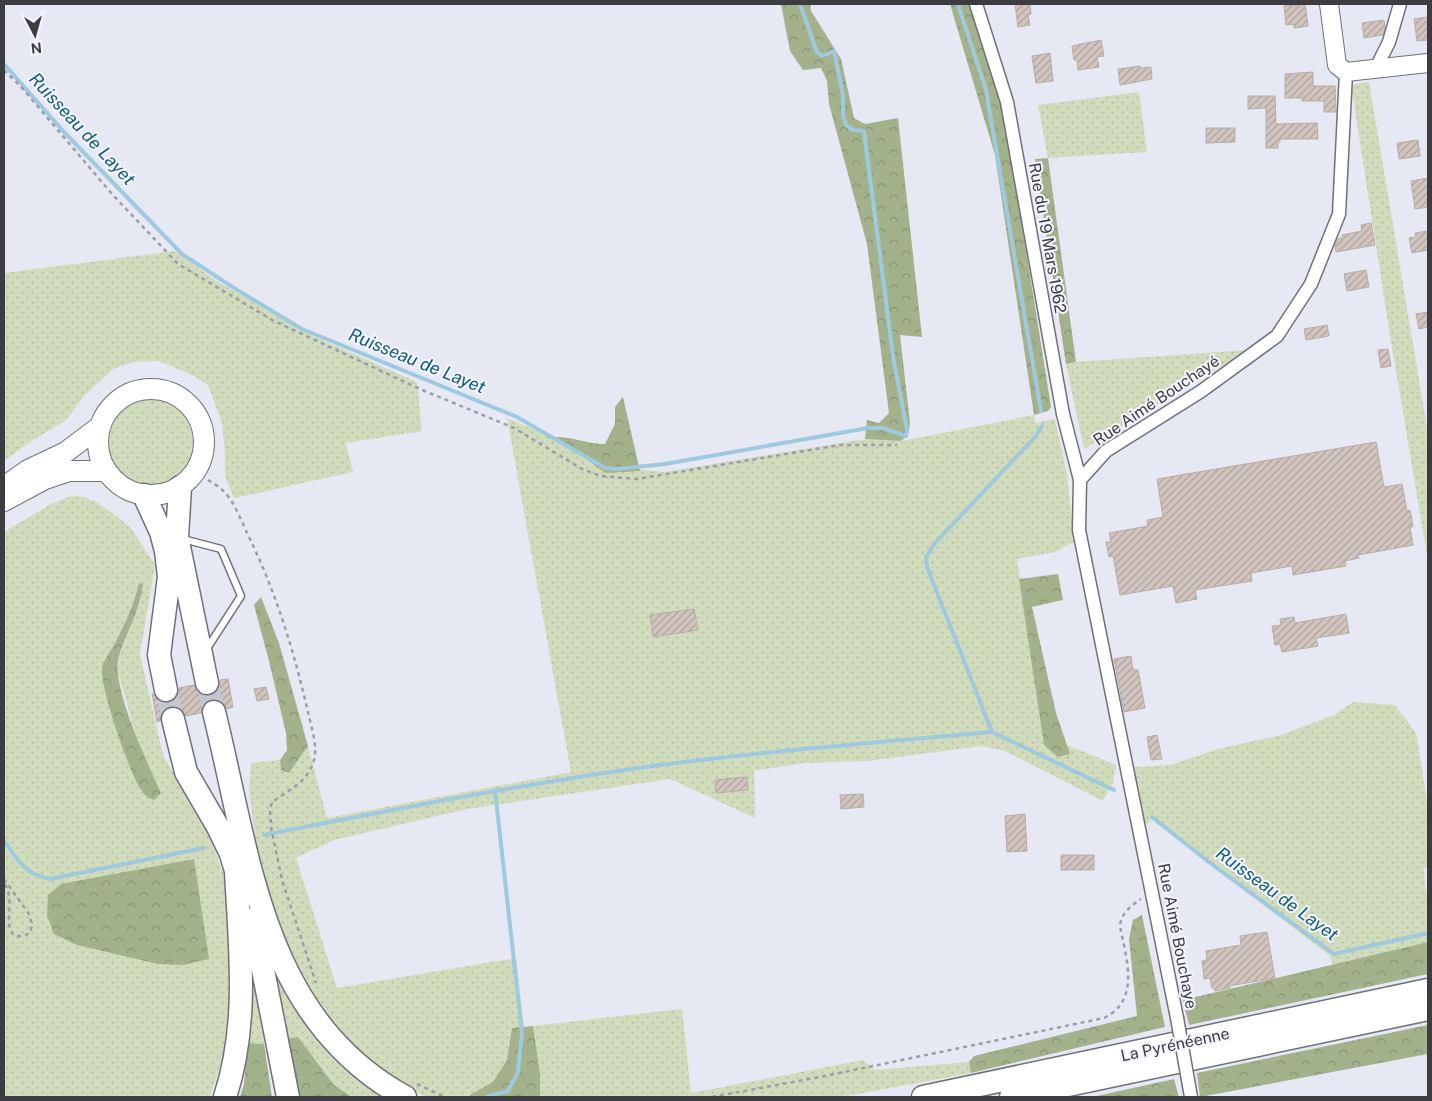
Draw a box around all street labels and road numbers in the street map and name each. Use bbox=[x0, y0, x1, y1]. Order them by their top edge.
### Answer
street label: Rue du 19 Mars 1962 bbox=[1025, 161, 1070, 315]
street label: Rue Aimé Bouchayé bbox=[1090, 351, 1223, 450]
street label: Rue Aimé Bouchaye bbox=[1154, 862, 1201, 1010]
street label: La Pyrénéenne bbox=[1119, 1024, 1231, 1065]

